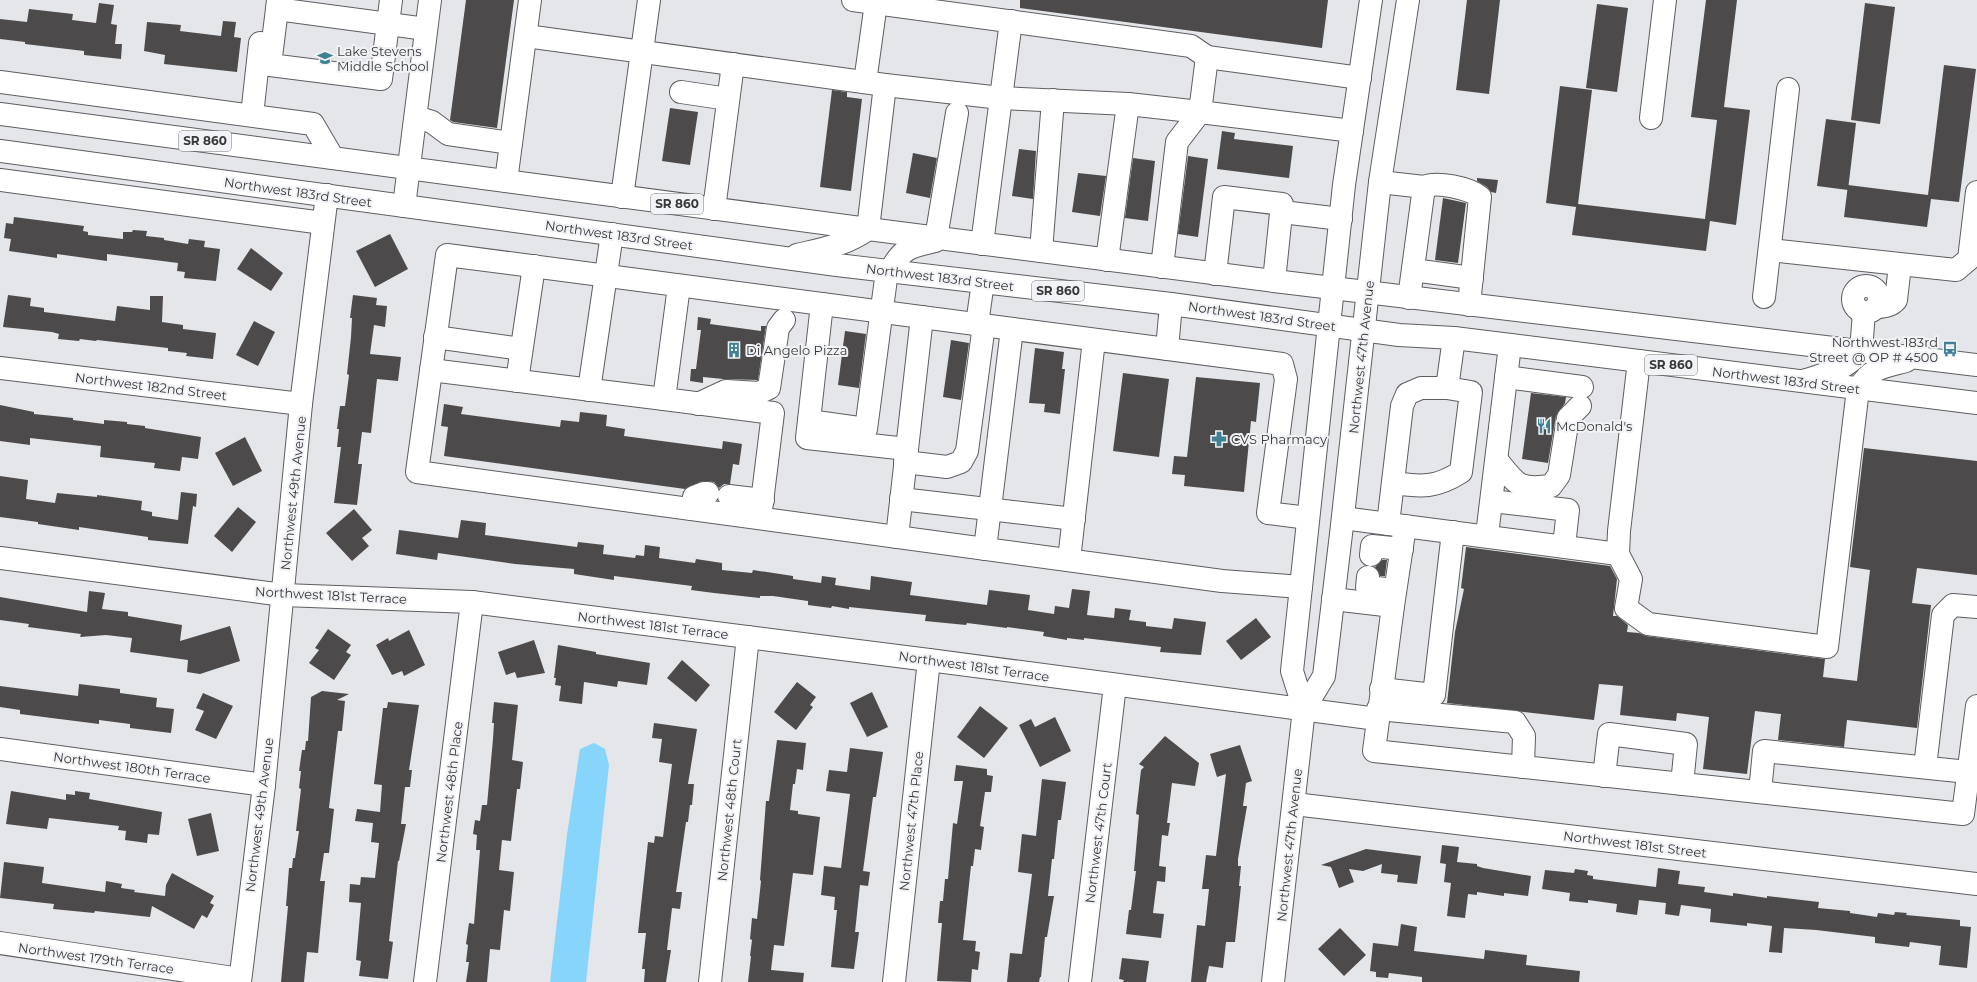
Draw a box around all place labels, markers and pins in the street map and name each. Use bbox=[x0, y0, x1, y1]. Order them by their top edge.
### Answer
place label: Lake Stevens Middle School bbox=[337, 43, 429, 74]
school or university icon: Lake Stevens Middle School bbox=[316, 49, 334, 67]
place label: Northwest 183rd Street @ OP # 4500 bbox=[1809, 334, 1938, 365]
bus stop icon: Northwest 183rd Street @ OP # 4500 bbox=[1941, 340, 1959, 358]
building icon: Di Angelo Pizza bbox=[725, 341, 743, 359]
place label: Di Angelo Pizza bbox=[746, 342, 847, 358]
restaurant icon: McDonald's bbox=[1535, 417, 1553, 435]
place label: McDonald's bbox=[1556, 418, 1632, 434]
pharmacy icon: CVS Pharmacy bbox=[1210, 430, 1228, 448]
place label: CVS Pharmacy bbox=[1231, 431, 1328, 447]

